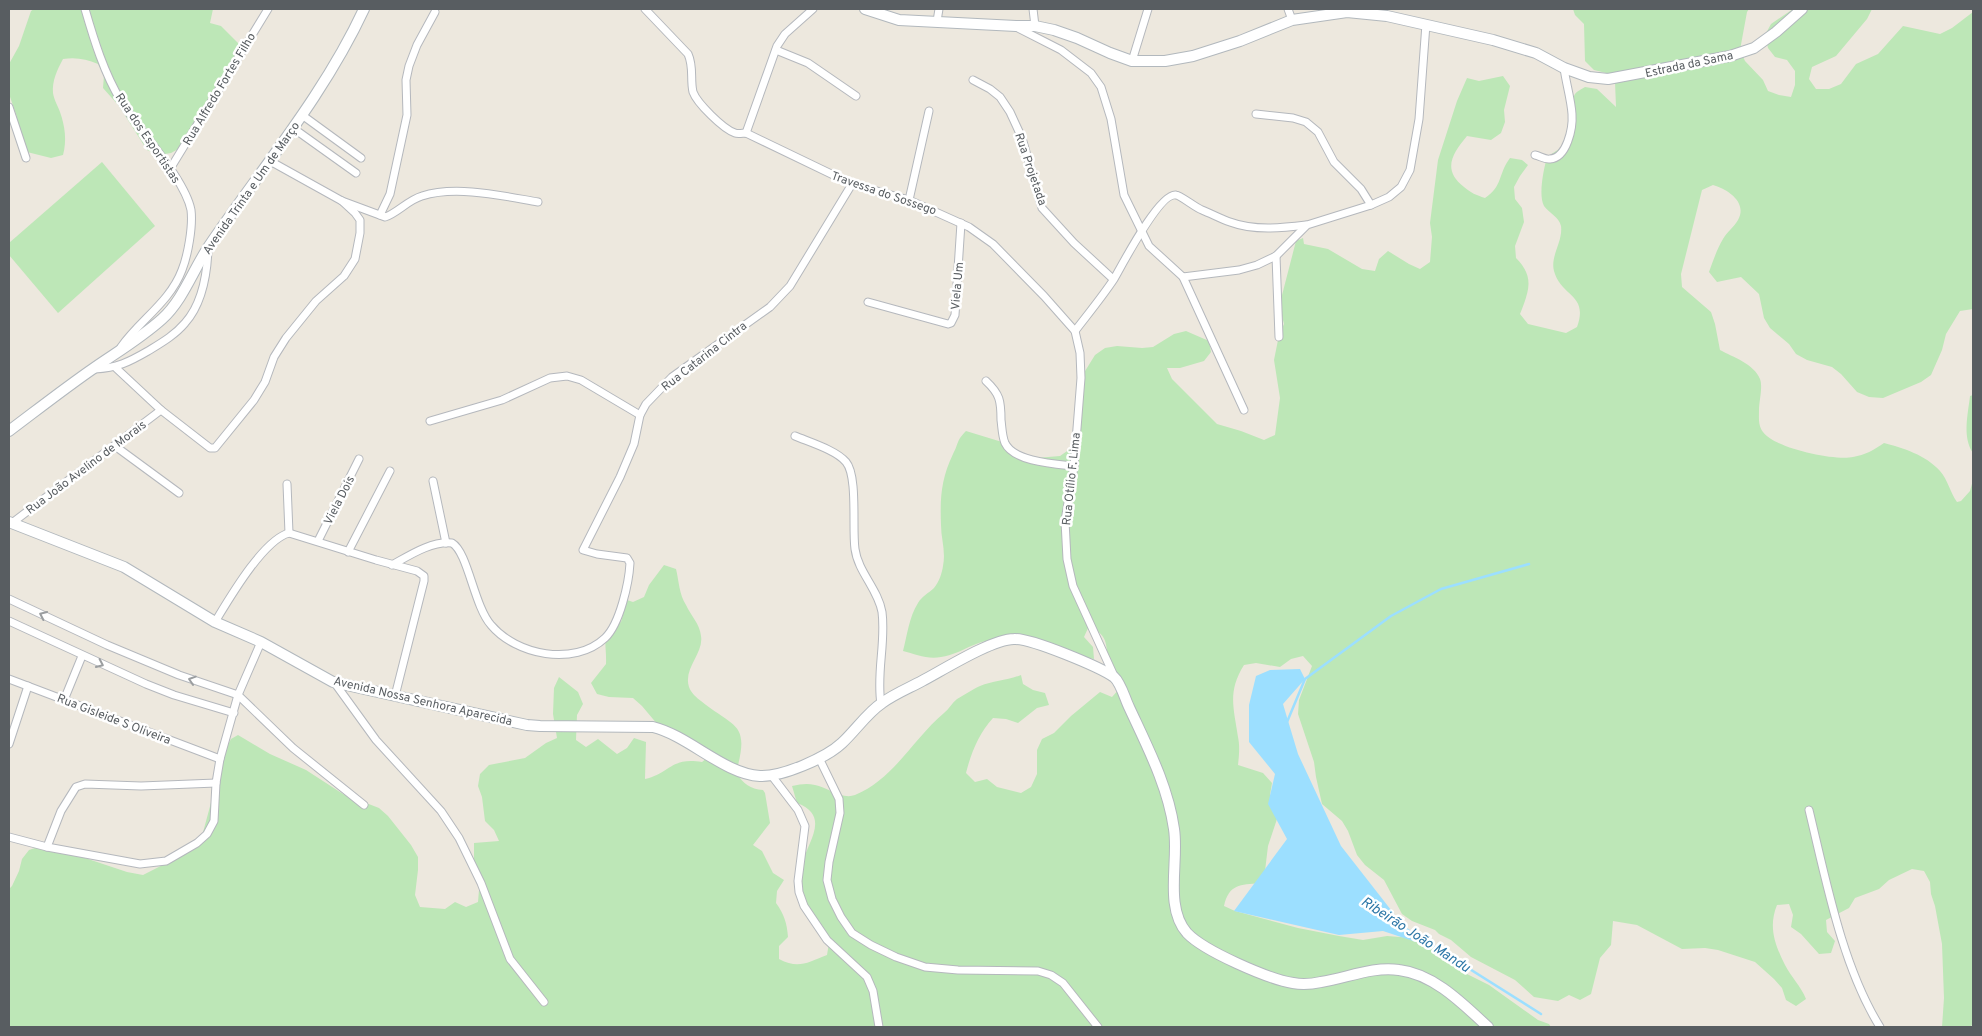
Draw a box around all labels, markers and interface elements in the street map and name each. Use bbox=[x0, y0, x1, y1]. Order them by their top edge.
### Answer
street label: Rua Alfredo Fortes Filho bbox=[180, 30, 260, 149]
street label: Estrada da Sama bbox=[1644, 48, 1735, 82]
street label: Rua dos Esportistas bbox=[111, 90, 183, 187]
street label: Avenida Trinta e Um de Março bbox=[200, 119, 304, 258]
street label: Rua Projetada bbox=[1010, 131, 1050, 208]
street label: Travessa do Sossego bbox=[829, 168, 939, 220]
street label: Viela Um bbox=[948, 261, 968, 311]
street label: Rua Catarina Cintra bbox=[659, 318, 751, 395]
street label: Rua João Avelino de Morais bbox=[23, 417, 150, 518]
street label: Rua Otílio F. Lima bbox=[1059, 432, 1085, 526]
street label: Viela Dois bbox=[321, 473, 359, 528]
one-way arrow bbox=[39, 611, 48, 621]
one-way arrow bbox=[95, 658, 104, 669]
street label: Avenida Nossa Senhora Aparecida bbox=[332, 674, 514, 730]
one-way arrow bbox=[188, 675, 196, 685]
street label: Rua Gisleide S Oliveira bbox=[54, 691, 173, 749]
water label: Ribeirão João Mandu bbox=[1357, 894, 1473, 977]

